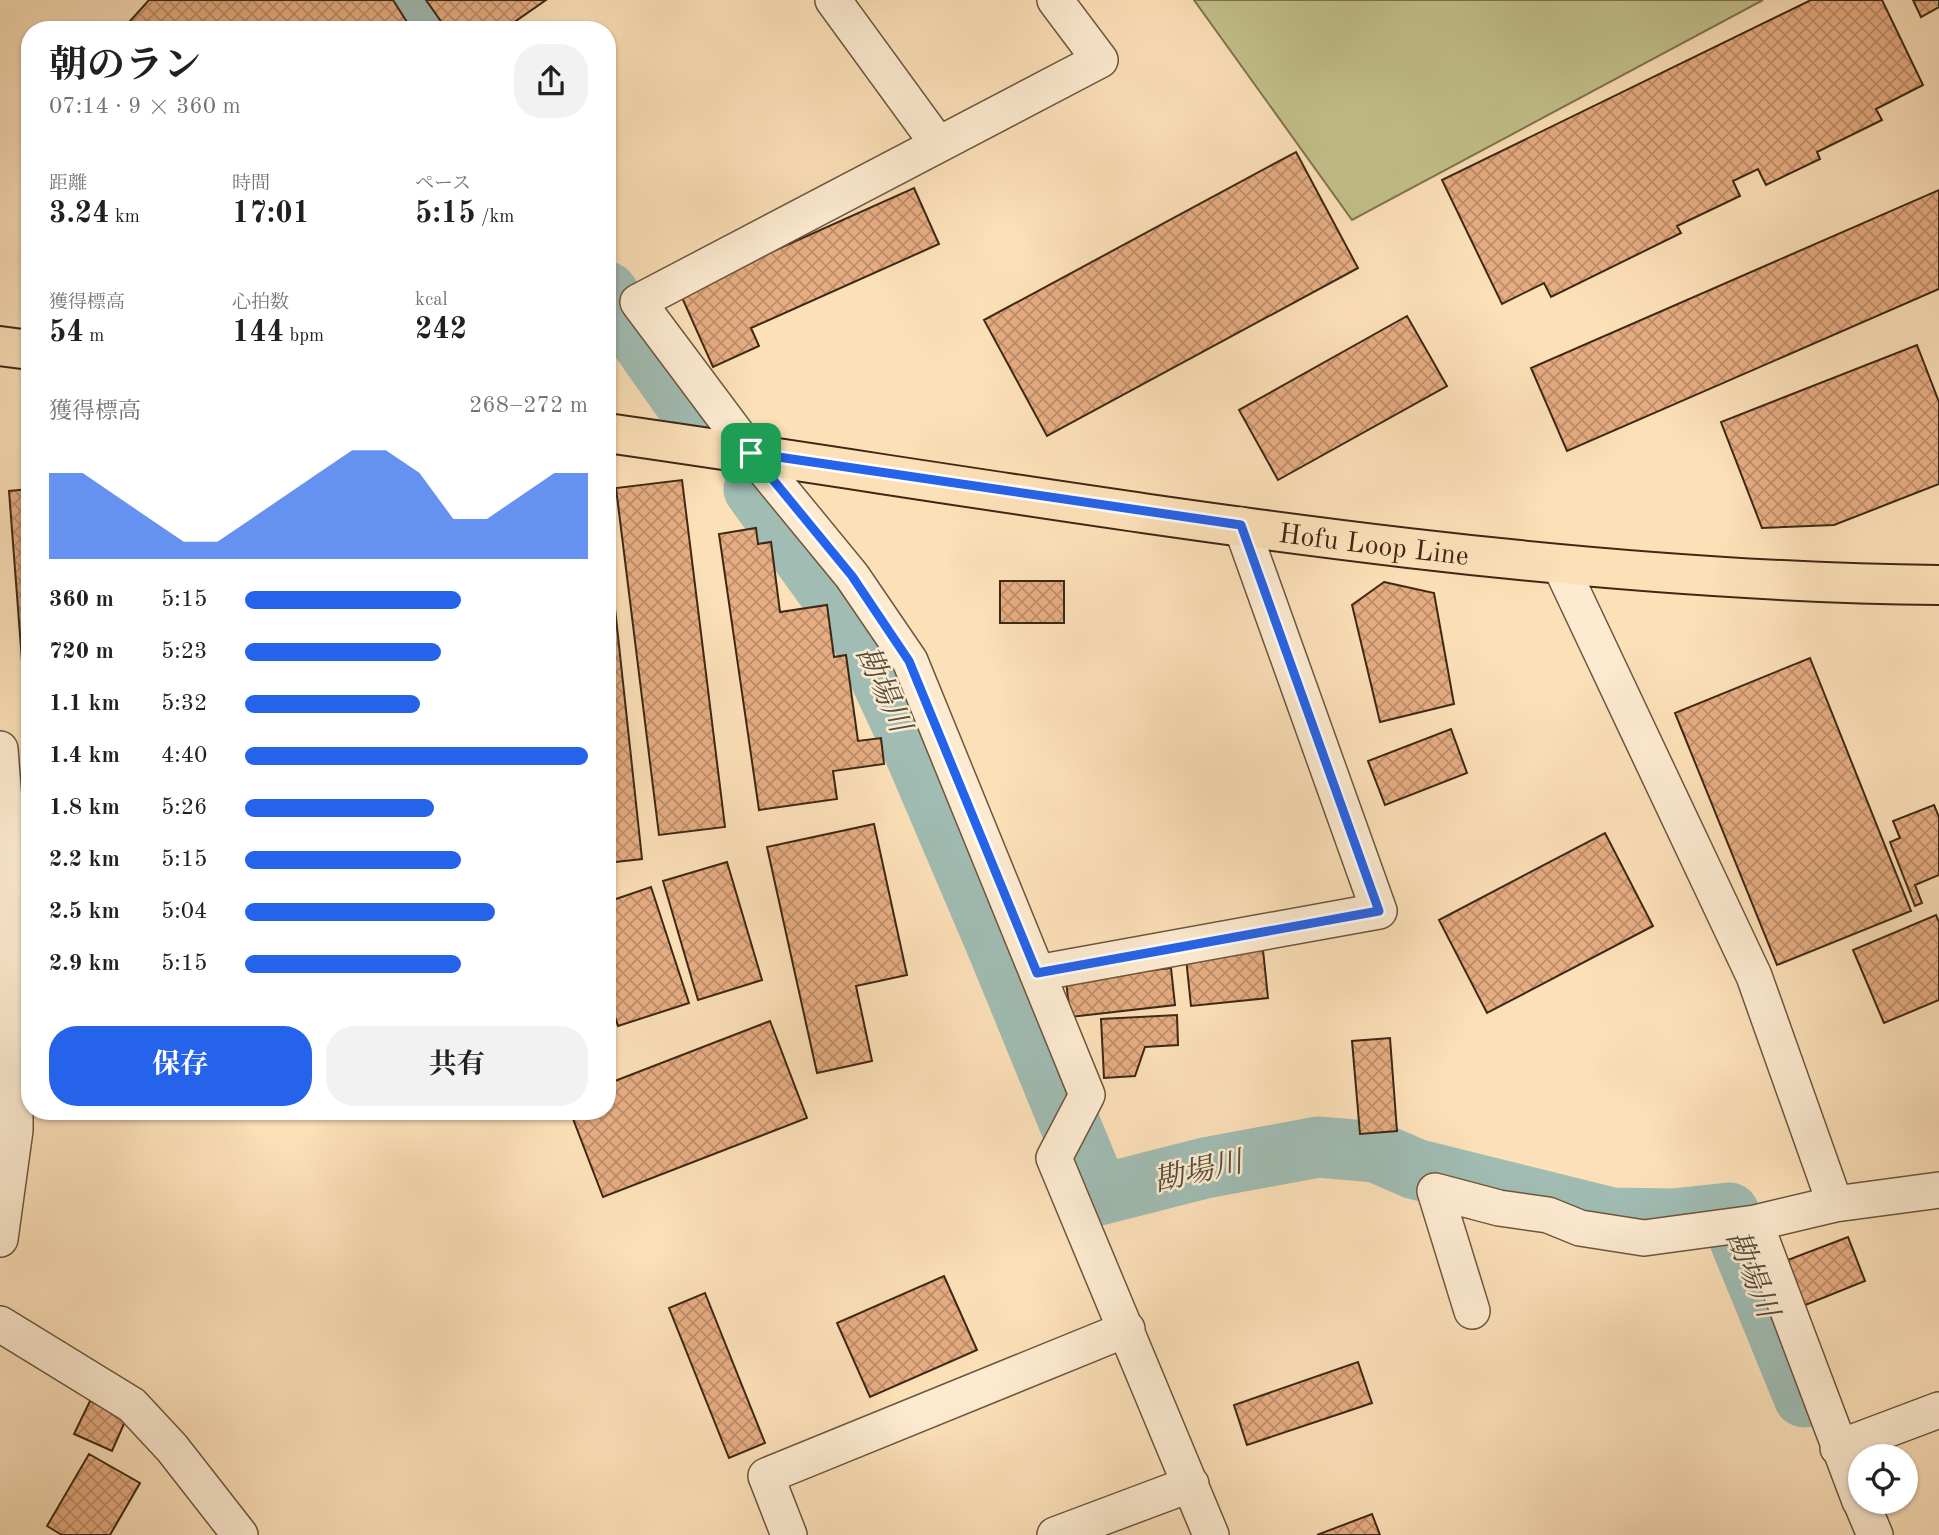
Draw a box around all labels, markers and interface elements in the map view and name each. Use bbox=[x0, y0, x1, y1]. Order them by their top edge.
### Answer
button: share bbox=[514, 44, 588, 118]
text: 朝のラン bbox=[49, 48, 201, 86]
text: 07:14 · 9 × 360 m bbox=[49, 95, 241, 118]
text: 距離 bbox=[49, 175, 87, 194]
text: 時間 bbox=[232, 175, 270, 194]
text: ペース bbox=[415, 175, 471, 194]
text: 3.24 bbox=[49, 199, 110, 229]
text: 17:01 bbox=[232, 199, 310, 229]
text: 5:15 bbox=[415, 199, 476, 229]
text: km bbox=[110, 208, 140, 227]
text: /km bbox=[476, 208, 514, 227]
text: kcal bbox=[415, 291, 448, 310]
text: 獲得標高 bbox=[49, 294, 125, 313]
text: 心拍数 bbox=[232, 294, 289, 313]
text: 242 bbox=[415, 315, 467, 345]
text: 54 bbox=[49, 318, 84, 348]
text: 144 bbox=[232, 318, 284, 348]
text: m bbox=[84, 327, 104, 346]
text: bpm bbox=[284, 327, 324, 346]
text: 268–272 m bbox=[469, 394, 588, 417]
text: 獲得標高 bbox=[49, 400, 141, 423]
pin bbox=[721, 423, 781, 483]
icon: arrive bbox=[732, 434, 770, 472]
street label: Hofu Loop Line bbox=[1277, 521, 1470, 572]
text: 360 m bbox=[49, 588, 114, 611]
text: 5:15 bbox=[161, 588, 207, 611]
text: 720 m bbox=[49, 640, 114, 663]
text: 5:23 bbox=[161, 640, 207, 663]
water label: 勘場川 bbox=[850, 641, 918, 740]
text: 1.1 km bbox=[49, 692, 120, 715]
text: 5:32 bbox=[161, 692, 207, 715]
text: 1.4 km bbox=[49, 744, 120, 767]
text: 4:40 bbox=[161, 744, 207, 767]
text: 1.8 km bbox=[49, 796, 120, 819]
text: 5:26 bbox=[161, 796, 207, 819]
text: 2.2 km bbox=[49, 848, 120, 871]
text: 5:15 bbox=[161, 848, 207, 871]
text: 2.5 km bbox=[49, 900, 120, 923]
text: 5:04 bbox=[161, 900, 207, 923]
text: 2.9 km bbox=[49, 952, 120, 975]
text: 5:15 bbox=[161, 952, 207, 975]
button: 保存 bbox=[49, 1026, 312, 1106]
button: 共有 bbox=[326, 1026, 588, 1106]
water label: 勘場川 bbox=[1151, 1145, 1249, 1198]
water label: 勘場川 bbox=[1720, 1226, 1786, 1325]
map controls bbox=[1848, 1444, 1918, 1514]
button: locate bbox=[1848, 1444, 1918, 1514]

